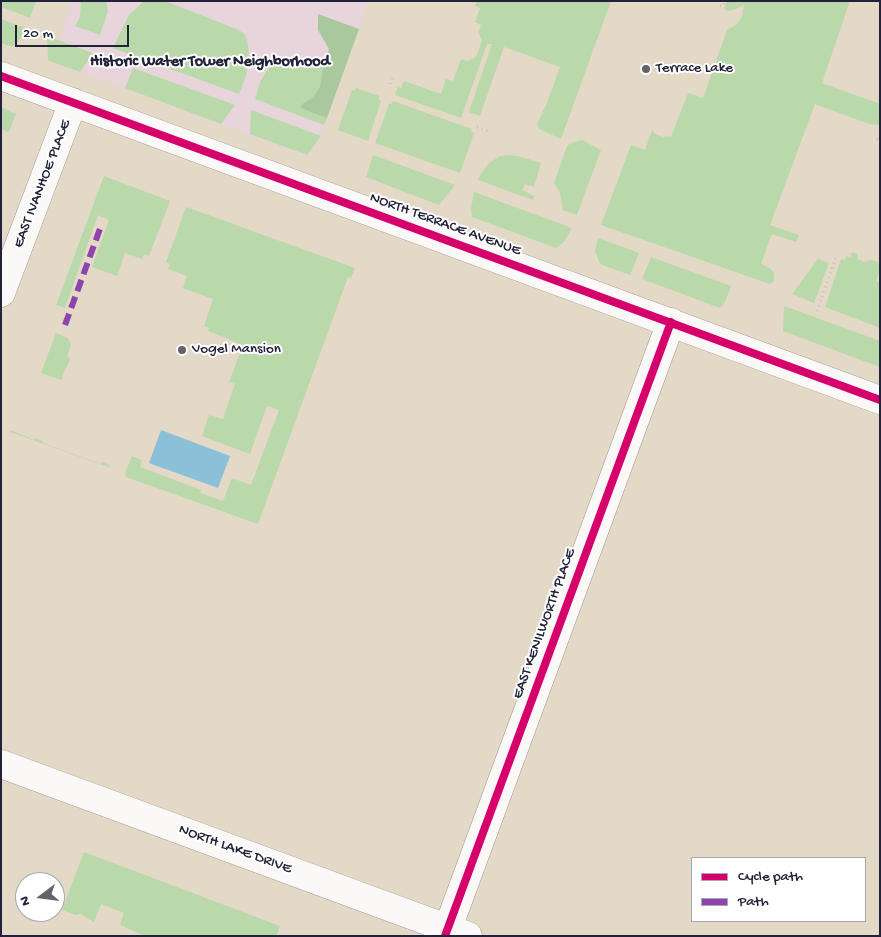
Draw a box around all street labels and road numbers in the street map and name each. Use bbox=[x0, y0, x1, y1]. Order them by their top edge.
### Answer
street label: EAST IVANHOE PLACE bbox=[10, 117, 76, 251]
street label: NORTH TERRACE AVENUE bbox=[367, 189, 523, 261]
street label: EAST KENILWORTH PLACE bbox=[509, 546, 581, 702]
street label: NORTH LAKE DRIVE bbox=[176, 821, 294, 879]

